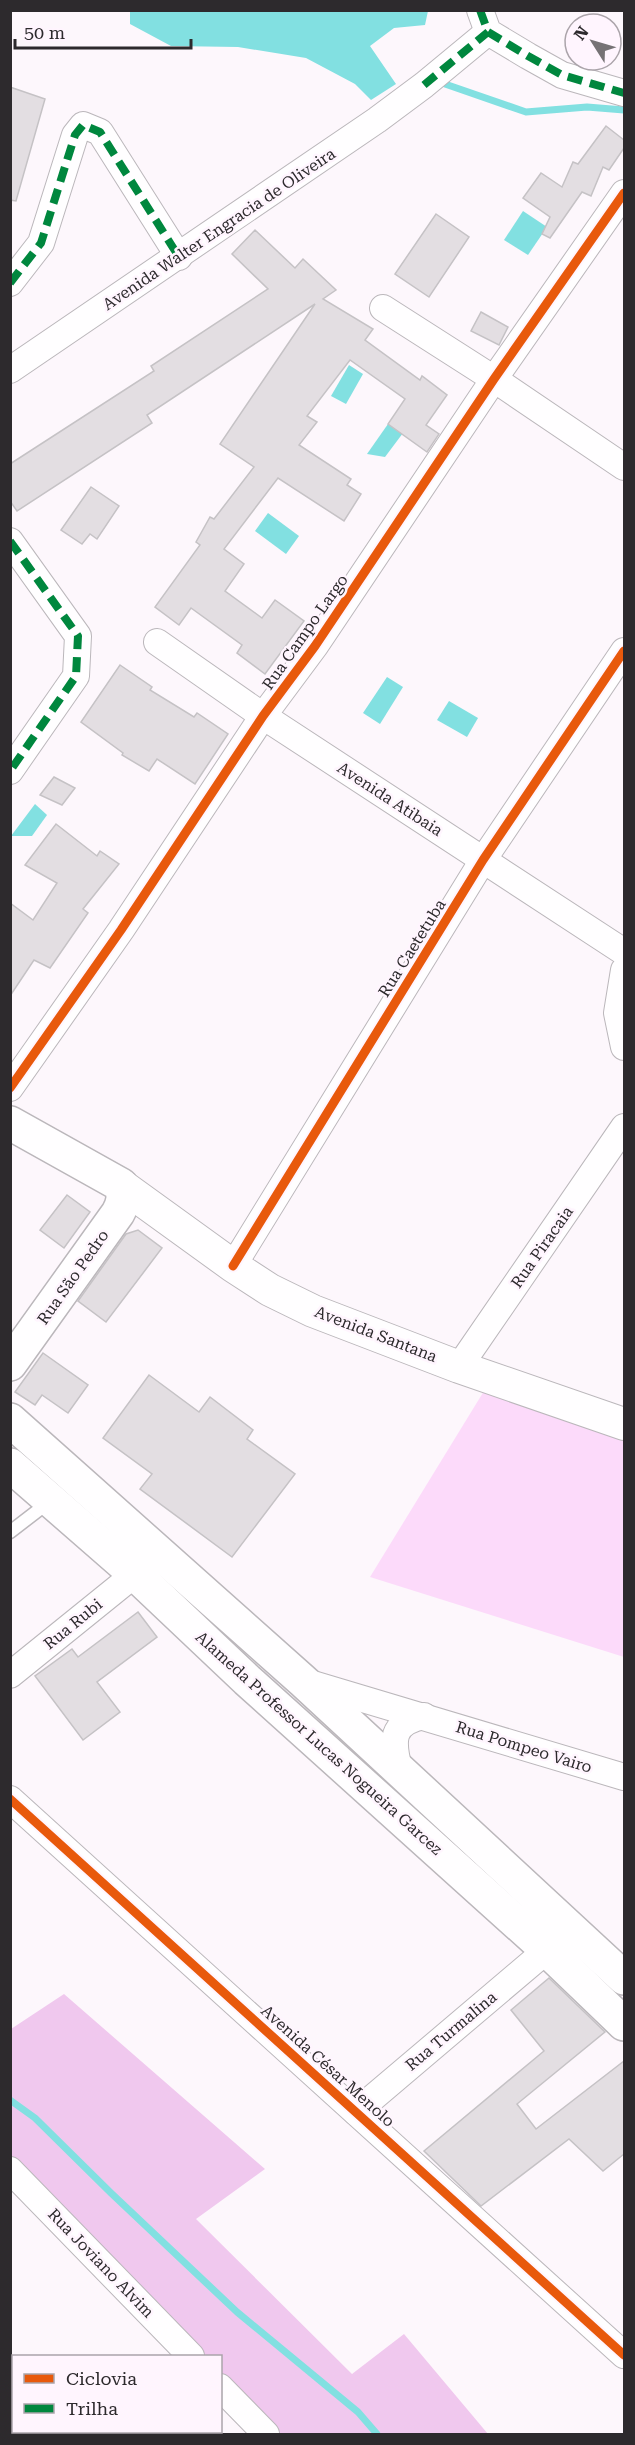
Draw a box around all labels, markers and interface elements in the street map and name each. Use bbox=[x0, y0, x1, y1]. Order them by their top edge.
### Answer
scale bar bbox=[15, 12, 190, 50]
north arrow bbox=[563, 12, 623, 72]
text: 50 m bbox=[24, 22, 65, 43]
text: N bbox=[570, 23, 593, 44]
street label: Avenida Walter Engracia de Oliveira bbox=[99, 144, 339, 314]
street label: Rua Campo Largo bbox=[258, 571, 352, 693]
street label: Avenida Atibaia bbox=[334, 758, 446, 840]
street label: Rua Caetetuba bbox=[374, 895, 450, 1000]
street label: Rua Piracaia bbox=[507, 1202, 577, 1291]
street label: Rua São Pedro bbox=[33, 1226, 113, 1328]
street label: Avenida Santana bbox=[312, 1302, 440, 1366]
street label: Rua Rubi bbox=[40, 1595, 106, 1653]
street label: Alameda Professor Lucas Nogueira Garcez bbox=[192, 1627, 446, 1859]
street label: Rua Pompeo Vairo bbox=[454, 1717, 594, 1777]
street label: Rua Turmalina bbox=[402, 1987, 501, 2075]
street label: Avenida César Menolo bbox=[257, 2001, 399, 2131]
street label: Rua Joviano Alvim bbox=[44, 2204, 158, 2322]
legend bbox=[12, 2355, 222, 2433]
text: Ciclovia bbox=[66, 2368, 137, 2389]
text: Trilha bbox=[66, 2398, 118, 2419]

